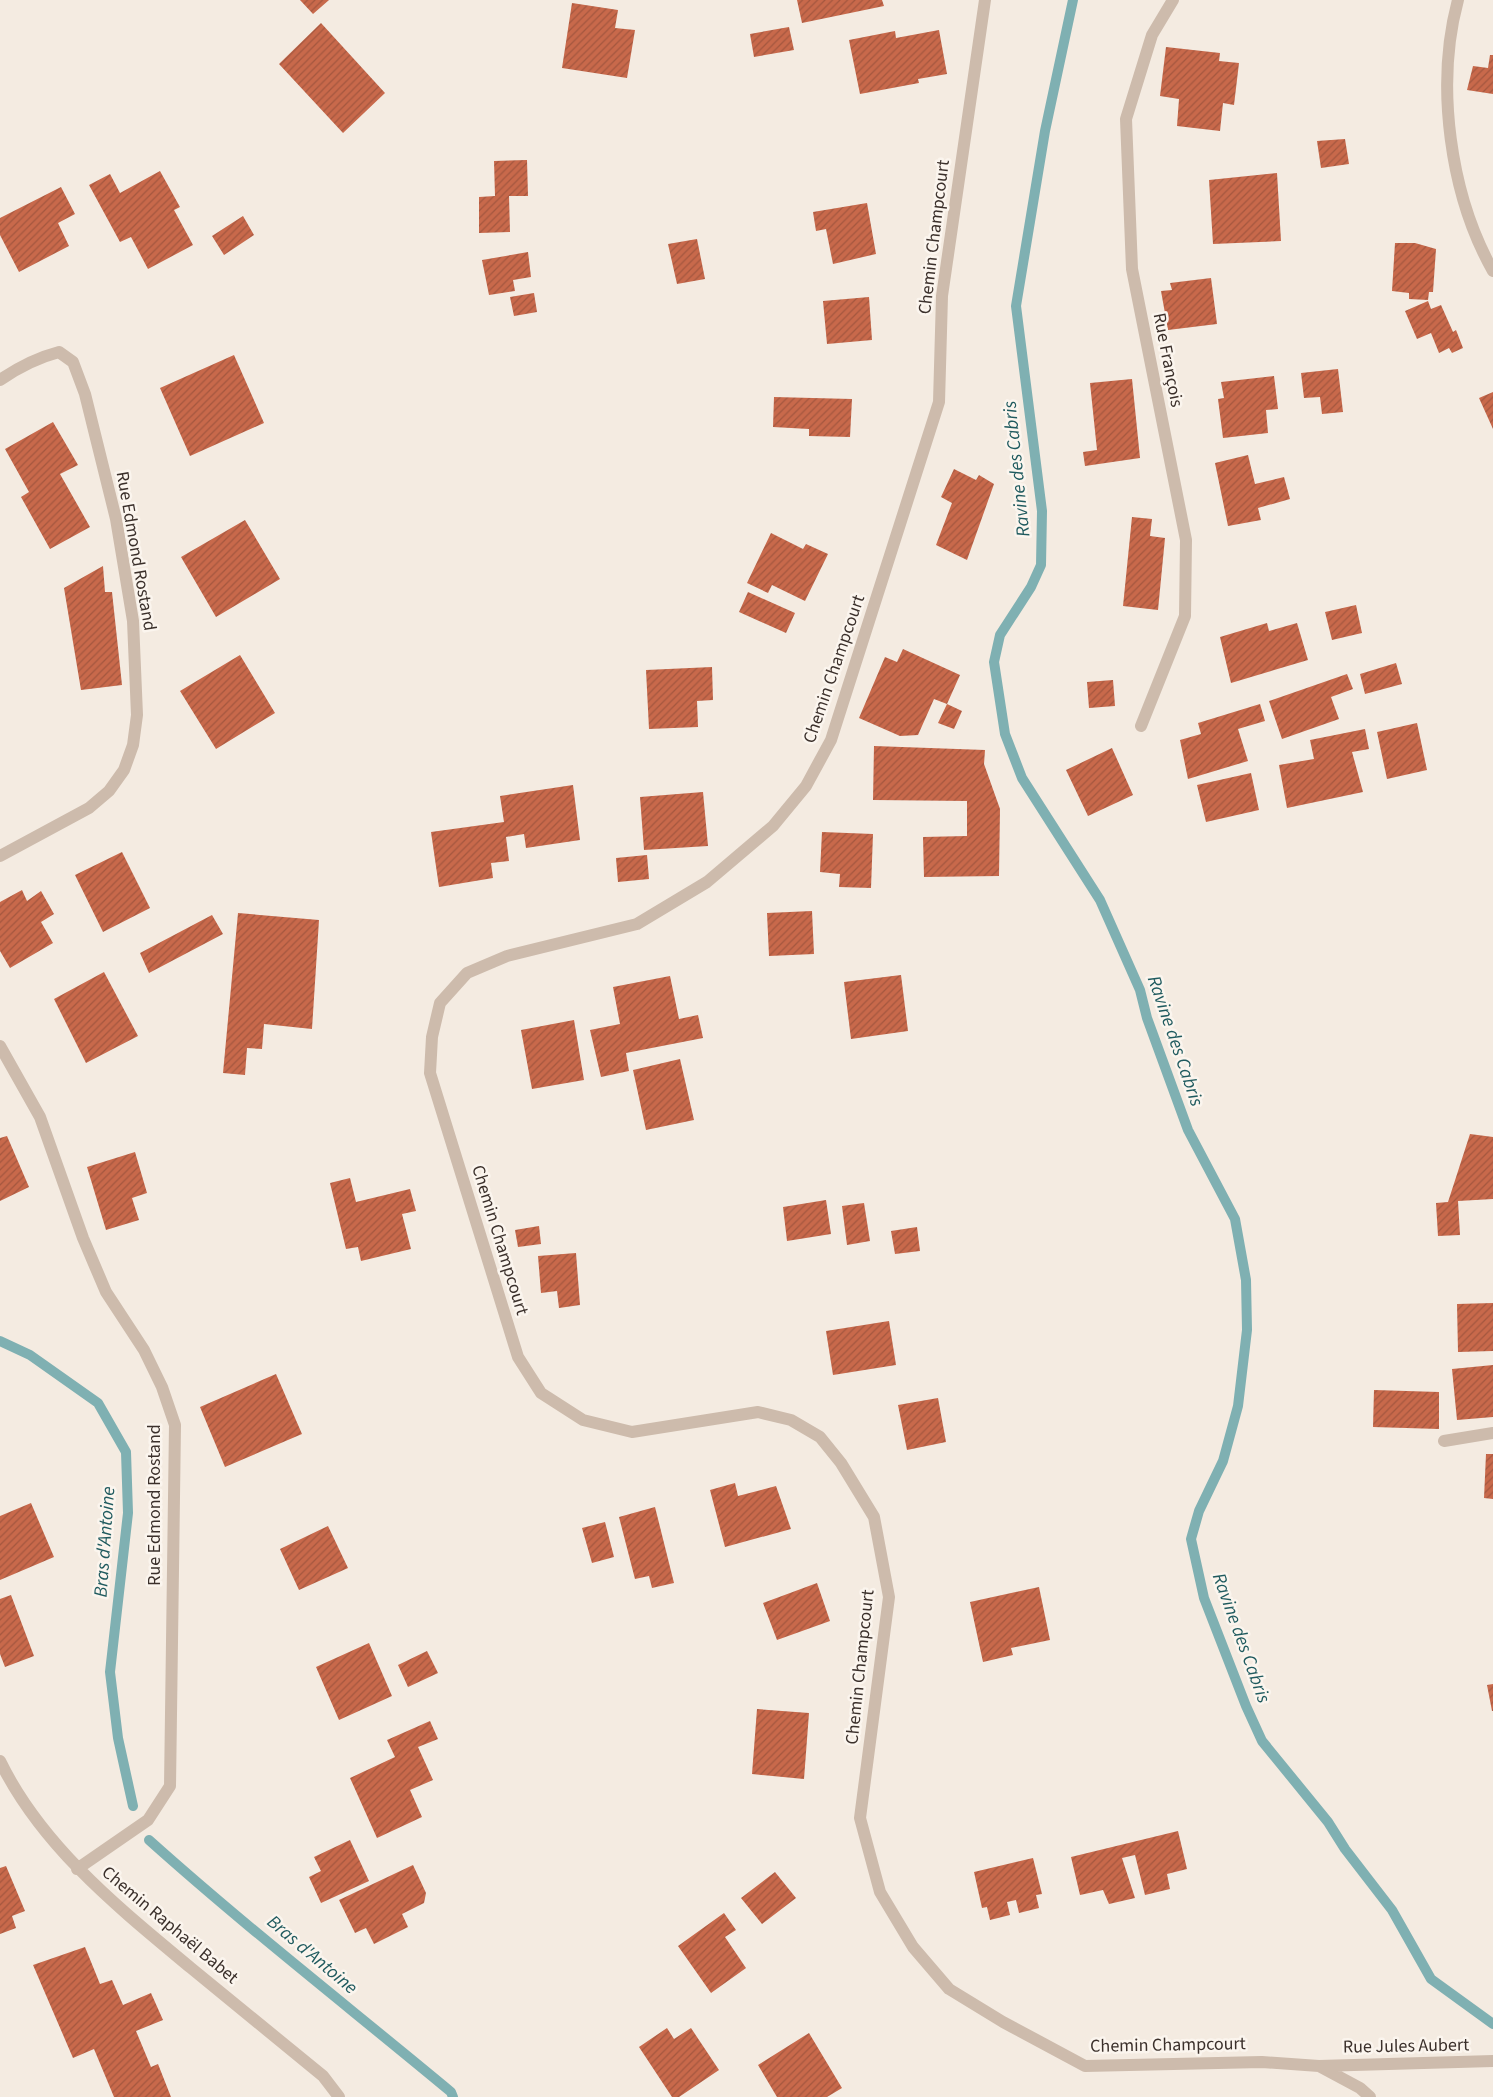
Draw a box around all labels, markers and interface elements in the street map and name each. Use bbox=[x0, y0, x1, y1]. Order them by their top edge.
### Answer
street label: Chemin Champcourt bbox=[912, 158, 956, 316]
street label: Rue François bbox=[1147, 311, 1189, 409]
water label: Ravine des Cabris bbox=[996, 399, 1038, 538]
street label: Rue Edmond Rostand bbox=[110, 469, 162, 633]
street label: Chemin Champcourt bbox=[797, 591, 871, 747]
water label: Ravine des Cabris bbox=[1140, 972, 1210, 1110]
street label: Chemin Champcourt bbox=[465, 1162, 535, 1318]
street label: Rue Edmond Rostand bbox=[142, 1424, 167, 1586]
water label: Bras d'Antoine bbox=[88, 1486, 122, 1598]
water label: Ravine des Cabris bbox=[1205, 1569, 1277, 1707]
street label: Chemin Champcourt bbox=[839, 1588, 881, 1746]
street label: Chemin Raphaël Babet bbox=[96, 1860, 244, 1990]
water label: Bras d'Antoine bbox=[261, 1909, 363, 2001]
street label: Chemin Champcourt bbox=[1090, 2031, 1246, 2059]
street label: Rue Jules Aubert bbox=[1343, 2032, 1469, 2060]

